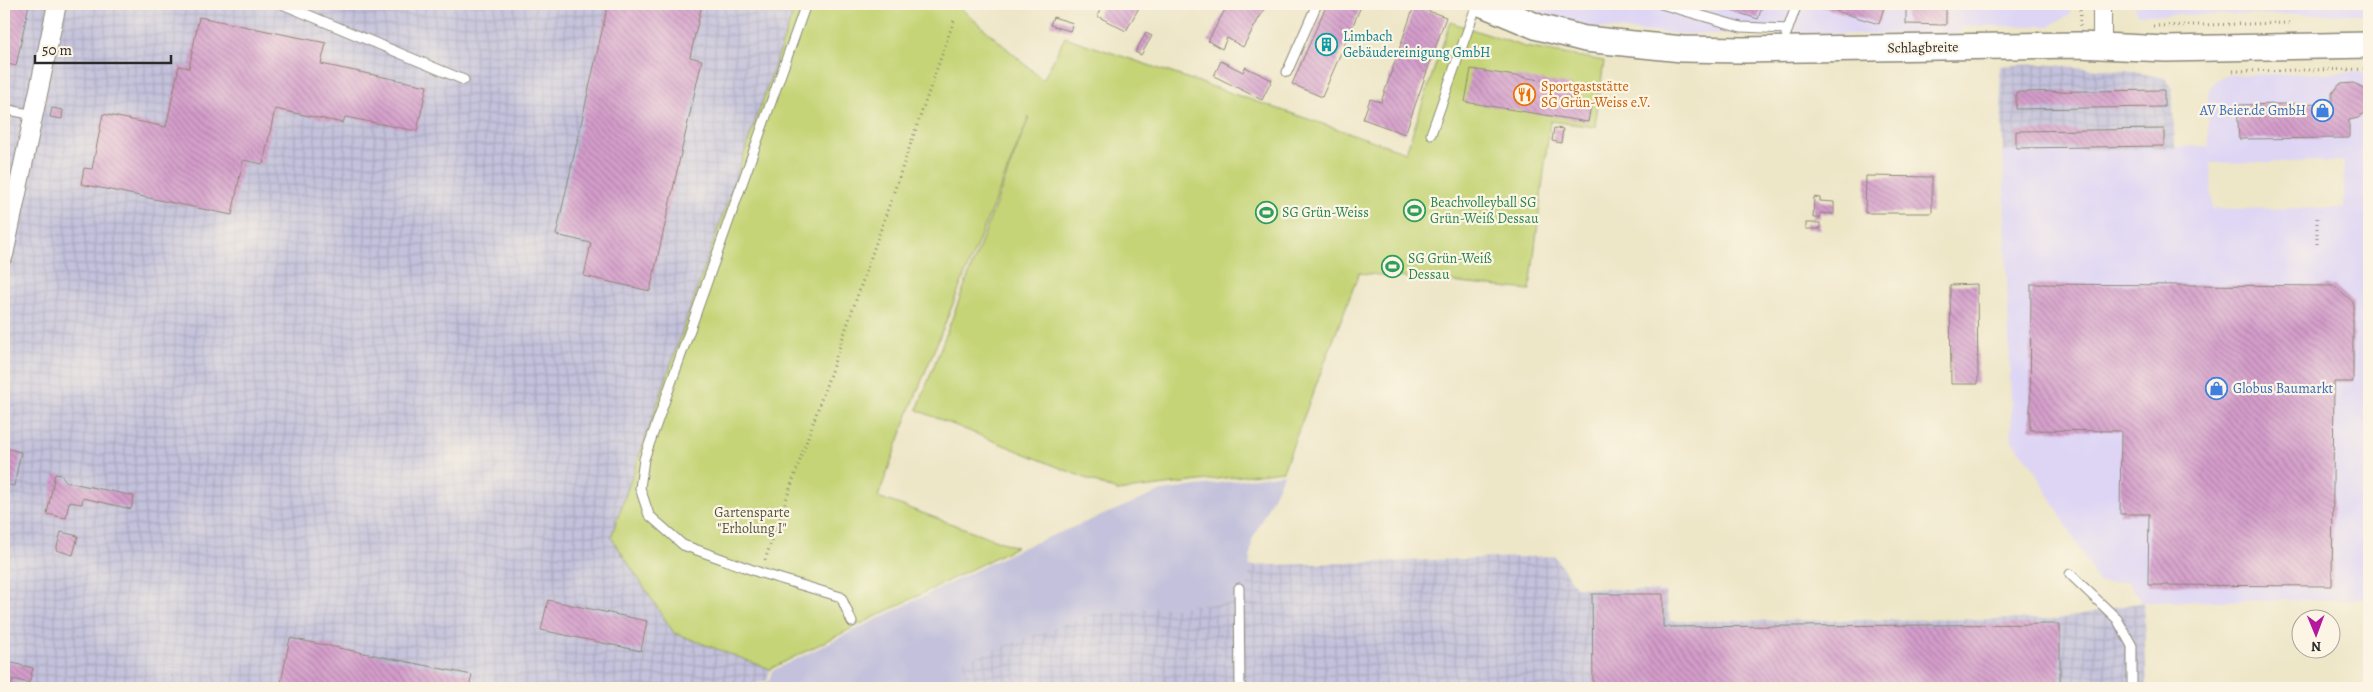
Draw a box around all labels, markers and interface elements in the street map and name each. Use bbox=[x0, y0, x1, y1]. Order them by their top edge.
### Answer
place label: Limbach Gebäudereinigung GmbH bbox=[1343, 27, 1491, 62]
scale bar bbox=[35, 32, 171, 64]
building icon: Limbach Gebäudereinigung GmbH bbox=[1315, 32, 1339, 56]
street label: Schlagbreite bbox=[1887, 37, 1959, 58]
text: 50 m bbox=[42, 40, 72, 60]
place label: Sportgaststätte SG Grün-Weiss e.V. bbox=[1541, 77, 1651, 112]
restaurant icon: Sportgaststätte SG Grün-Weiss e.V. bbox=[1513, 82, 1537, 106]
shop icon: AV Beier.de GmbH bbox=[2310, 98, 2334, 122]
place label: AV Beier.de GmbH bbox=[2199, 101, 2306, 120]
place label: Beachvolleyball SG Grün-Weiß Dessau bbox=[1430, 193, 1539, 228]
sports icon: Beachvolleyball SG Grün-Weiß Dessau bbox=[1402, 198, 1426, 222]
sports icon: SG Grün-Weiss bbox=[1254, 200, 1278, 224]
place label: SG Grün-Weiss bbox=[1282, 203, 1369, 222]
place label: SG Grün-Weiß Dessau bbox=[1408, 249, 1493, 284]
sports icon: SG Grün-Weiß Dessau bbox=[1380, 254, 1404, 278]
shop icon: Globus Baumarkt bbox=[2205, 376, 2229, 400]
place label: Globus Baumarkt bbox=[2233, 379, 2334, 398]
park label: Gartensparte "Erholung I" bbox=[714, 503, 790, 538]
north arrow bbox=[2290, 610, 2340, 660]
text: N bbox=[2311, 637, 2321, 656]

